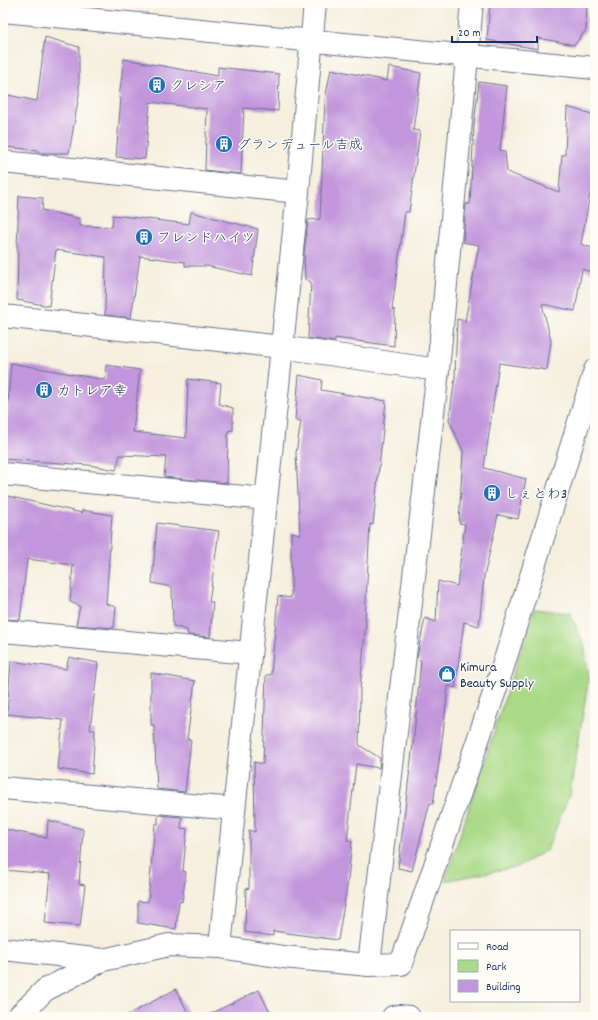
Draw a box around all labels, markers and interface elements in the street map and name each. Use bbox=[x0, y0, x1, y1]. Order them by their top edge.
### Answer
scale bar bbox=[452, 18, 537, 44]
text: 20 m bbox=[458, 25, 481, 42]
building icon: クレシア bbox=[147, 75, 167, 95]
place label: クレシア bbox=[170, 77, 226, 97]
building icon: グランデュール吉成 bbox=[214, 134, 234, 154]
place label: グランデュール吉成 bbox=[237, 136, 363, 156]
building icon: フレンドハイツ bbox=[134, 227, 154, 247]
place label: フレンドハイツ bbox=[157, 229, 255, 249]
building icon: カトレア幸 bbox=[34, 380, 54, 400]
place label: カトレア幸 bbox=[57, 382, 127, 402]
building icon: しぇとわ3 bbox=[482, 483, 502, 503]
place label: しぇとわ3 bbox=[505, 485, 567, 505]
place label: Kimura Beauty Supply bbox=[460, 658, 534, 694]
shop icon: Kimura Beauty Supply bbox=[437, 664, 457, 684]
legend bbox=[450, 930, 580, 1002]
text: Road bbox=[486, 939, 508, 956]
text: Park bbox=[486, 959, 507, 976]
text: Building bbox=[486, 979, 521, 996]

